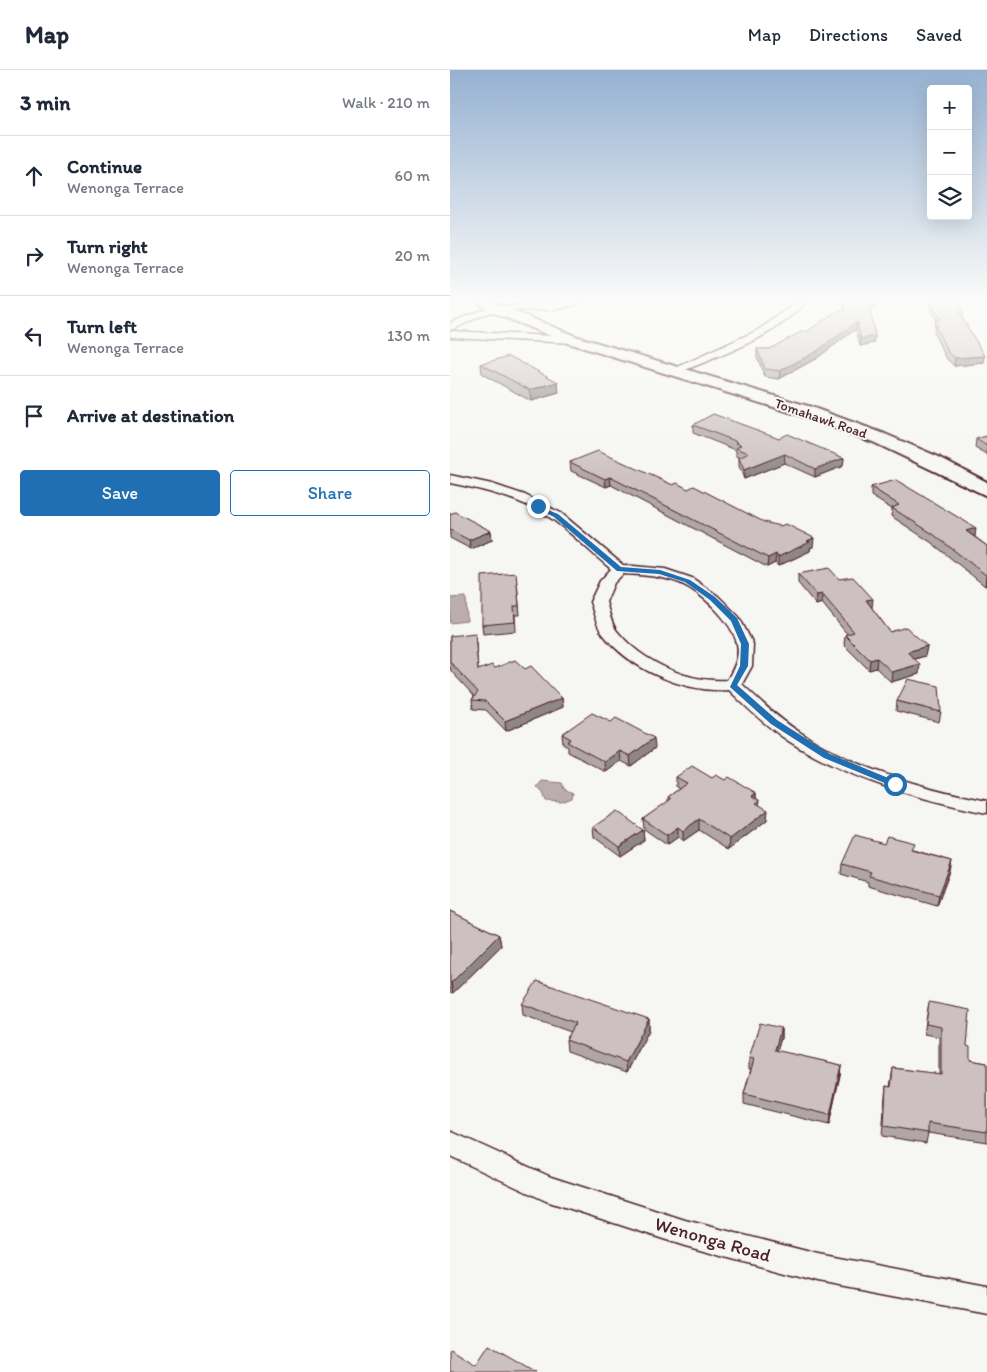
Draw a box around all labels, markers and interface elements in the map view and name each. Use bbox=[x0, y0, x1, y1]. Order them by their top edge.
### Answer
text: Map bbox=[25, 20, 69, 49]
text: Map bbox=[748, 24, 781, 46]
text: Directions bbox=[809, 24, 888, 46]
text: Saved bbox=[916, 24, 962, 46]
map controls bbox=[927, 85, 972, 220]
button: + bbox=[927, 85, 972, 130]
text: 3 min bbox=[20, 90, 70, 115]
text: Walk · 210 m bbox=[342, 93, 430, 112]
button: − bbox=[927, 130, 972, 175]
text: Continue bbox=[67, 155, 142, 178]
icon: ahead bbox=[20, 162, 48, 190]
text: 60 m bbox=[395, 166, 430, 185]
button: layers bbox=[927, 175, 972, 220]
text: Wenonga Terrace bbox=[67, 178, 184, 197]
text: Turn right bbox=[67, 235, 148, 258]
icon: right bbox=[20, 242, 48, 270]
text: 20 m bbox=[395, 246, 430, 265]
text: Wenonga Terrace bbox=[67, 258, 184, 277]
text: Turn left bbox=[67, 315, 137, 338]
icon: left bbox=[20, 322, 48, 350]
text: 130 m bbox=[387, 326, 430, 345]
text: Wenonga Terrace bbox=[67, 338, 184, 357]
street label: Tomahawk Road bbox=[772, 395, 870, 442]
icon: arrive bbox=[20, 402, 48, 430]
text: Arrive at destination bbox=[67, 404, 234, 427]
button: Save bbox=[20, 470, 220, 516]
button: Share bbox=[230, 470, 430, 516]
route end bbox=[527, 495, 550, 518]
route start bbox=[884, 773, 907, 796]
street label: Wenonga Road bbox=[652, 1212, 774, 1267]

